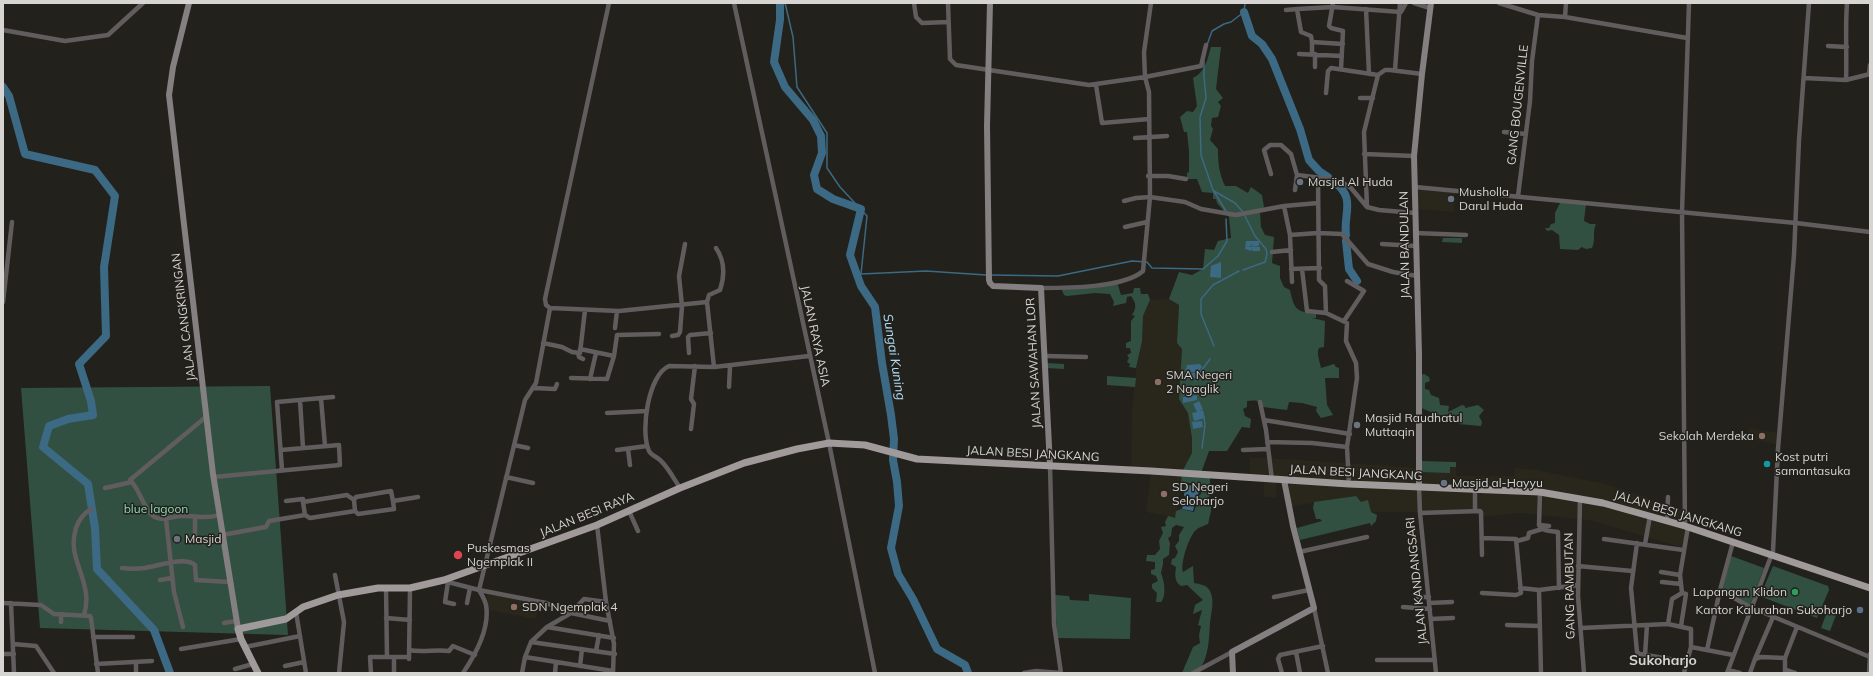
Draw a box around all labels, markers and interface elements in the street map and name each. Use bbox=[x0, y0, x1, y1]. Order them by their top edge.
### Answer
street label: GANG BOUGENVILLE bbox=[1505, 44, 1531, 166]
place label: Masjid Al Huda bbox=[1308, 175, 1393, 189]
marker: Masjid Al Huda bbox=[1295, 177, 1305, 187]
place label: Musholla Darul Huda bbox=[1459, 185, 1523, 213]
street label: JALAN BANDULAN bbox=[1397, 191, 1413, 299]
marker: Musholla Darul Huda bbox=[1446, 194, 1456, 204]
street label: JALAN CANGKRINGAN bbox=[169, 252, 199, 382]
street label: JALAN RAYA ASIA bbox=[797, 284, 833, 388]
street label: JALAN SAWAHAN LOR bbox=[1023, 297, 1045, 429]
water label: Sungai Kuning bbox=[879, 313, 909, 401]
place label: SMA Negeri 2 Ngaglik bbox=[1166, 368, 1232, 396]
marker: SMA Negeri 2 Ngaglik bbox=[1153, 377, 1163, 387]
place label: Masjid Raudhatul Muttaqin bbox=[1365, 411, 1462, 439]
marker: Masjid Raudhatul Muttaqin bbox=[1352, 420, 1362, 430]
place label: Sekolah Merdeka bbox=[1659, 429, 1754, 443]
marker: Sekolah Merdeka bbox=[1757, 431, 1767, 441]
street label: JALAN BESI JANGKANG bbox=[966, 443, 1100, 465]
place label: Kost putri samantasuka bbox=[1775, 450, 1851, 478]
marker: Kost putri samantasuka bbox=[1762, 459, 1772, 469]
street label: JALAN BESI JANGKANG bbox=[1289, 462, 1423, 484]
place label: Masjid al-Hayyu bbox=[1452, 476, 1543, 490]
marker: Masjid al-Hayyu bbox=[1439, 478, 1449, 488]
place label: SD Negeri Seloharjo bbox=[1172, 480, 1228, 508]
street label: JALAN BESI JANGKANG bbox=[1612, 488, 1744, 540]
marker: SD Negeri Seloharjo bbox=[1159, 489, 1169, 499]
street label: JALAN BESI RAYA bbox=[538, 490, 636, 540]
park label: blue lagoon bbox=[124, 502, 188, 516]
street label: JALAN KANDANGSARI bbox=[1403, 517, 1431, 645]
place label: Masjid bbox=[185, 532, 221, 546]
street label: GANG RAMBUTAN bbox=[1562, 532, 1578, 640]
marker: Masjid bbox=[172, 534, 182, 544]
place label: Puskesmas Ngemplak II bbox=[467, 541, 533, 569]
marker: Puskesmas Ngemplak II bbox=[452, 549, 464, 561]
place label: Lapangan Klidon bbox=[1693, 585, 1787, 599]
marker: Lapangan Klidon bbox=[1790, 587, 1800, 597]
place label: SDN Ngemplak 4 bbox=[522, 600, 618, 614]
marker: SDN Ngemplak 4 bbox=[509, 602, 519, 612]
place label: Kantor Kalurahan Sukoharjo bbox=[1696, 603, 1852, 617]
marker: Kantor Kalurahan Sukoharjo bbox=[1855, 605, 1865, 615]
district label: Sukoharjo bbox=[1629, 653, 1697, 669]

